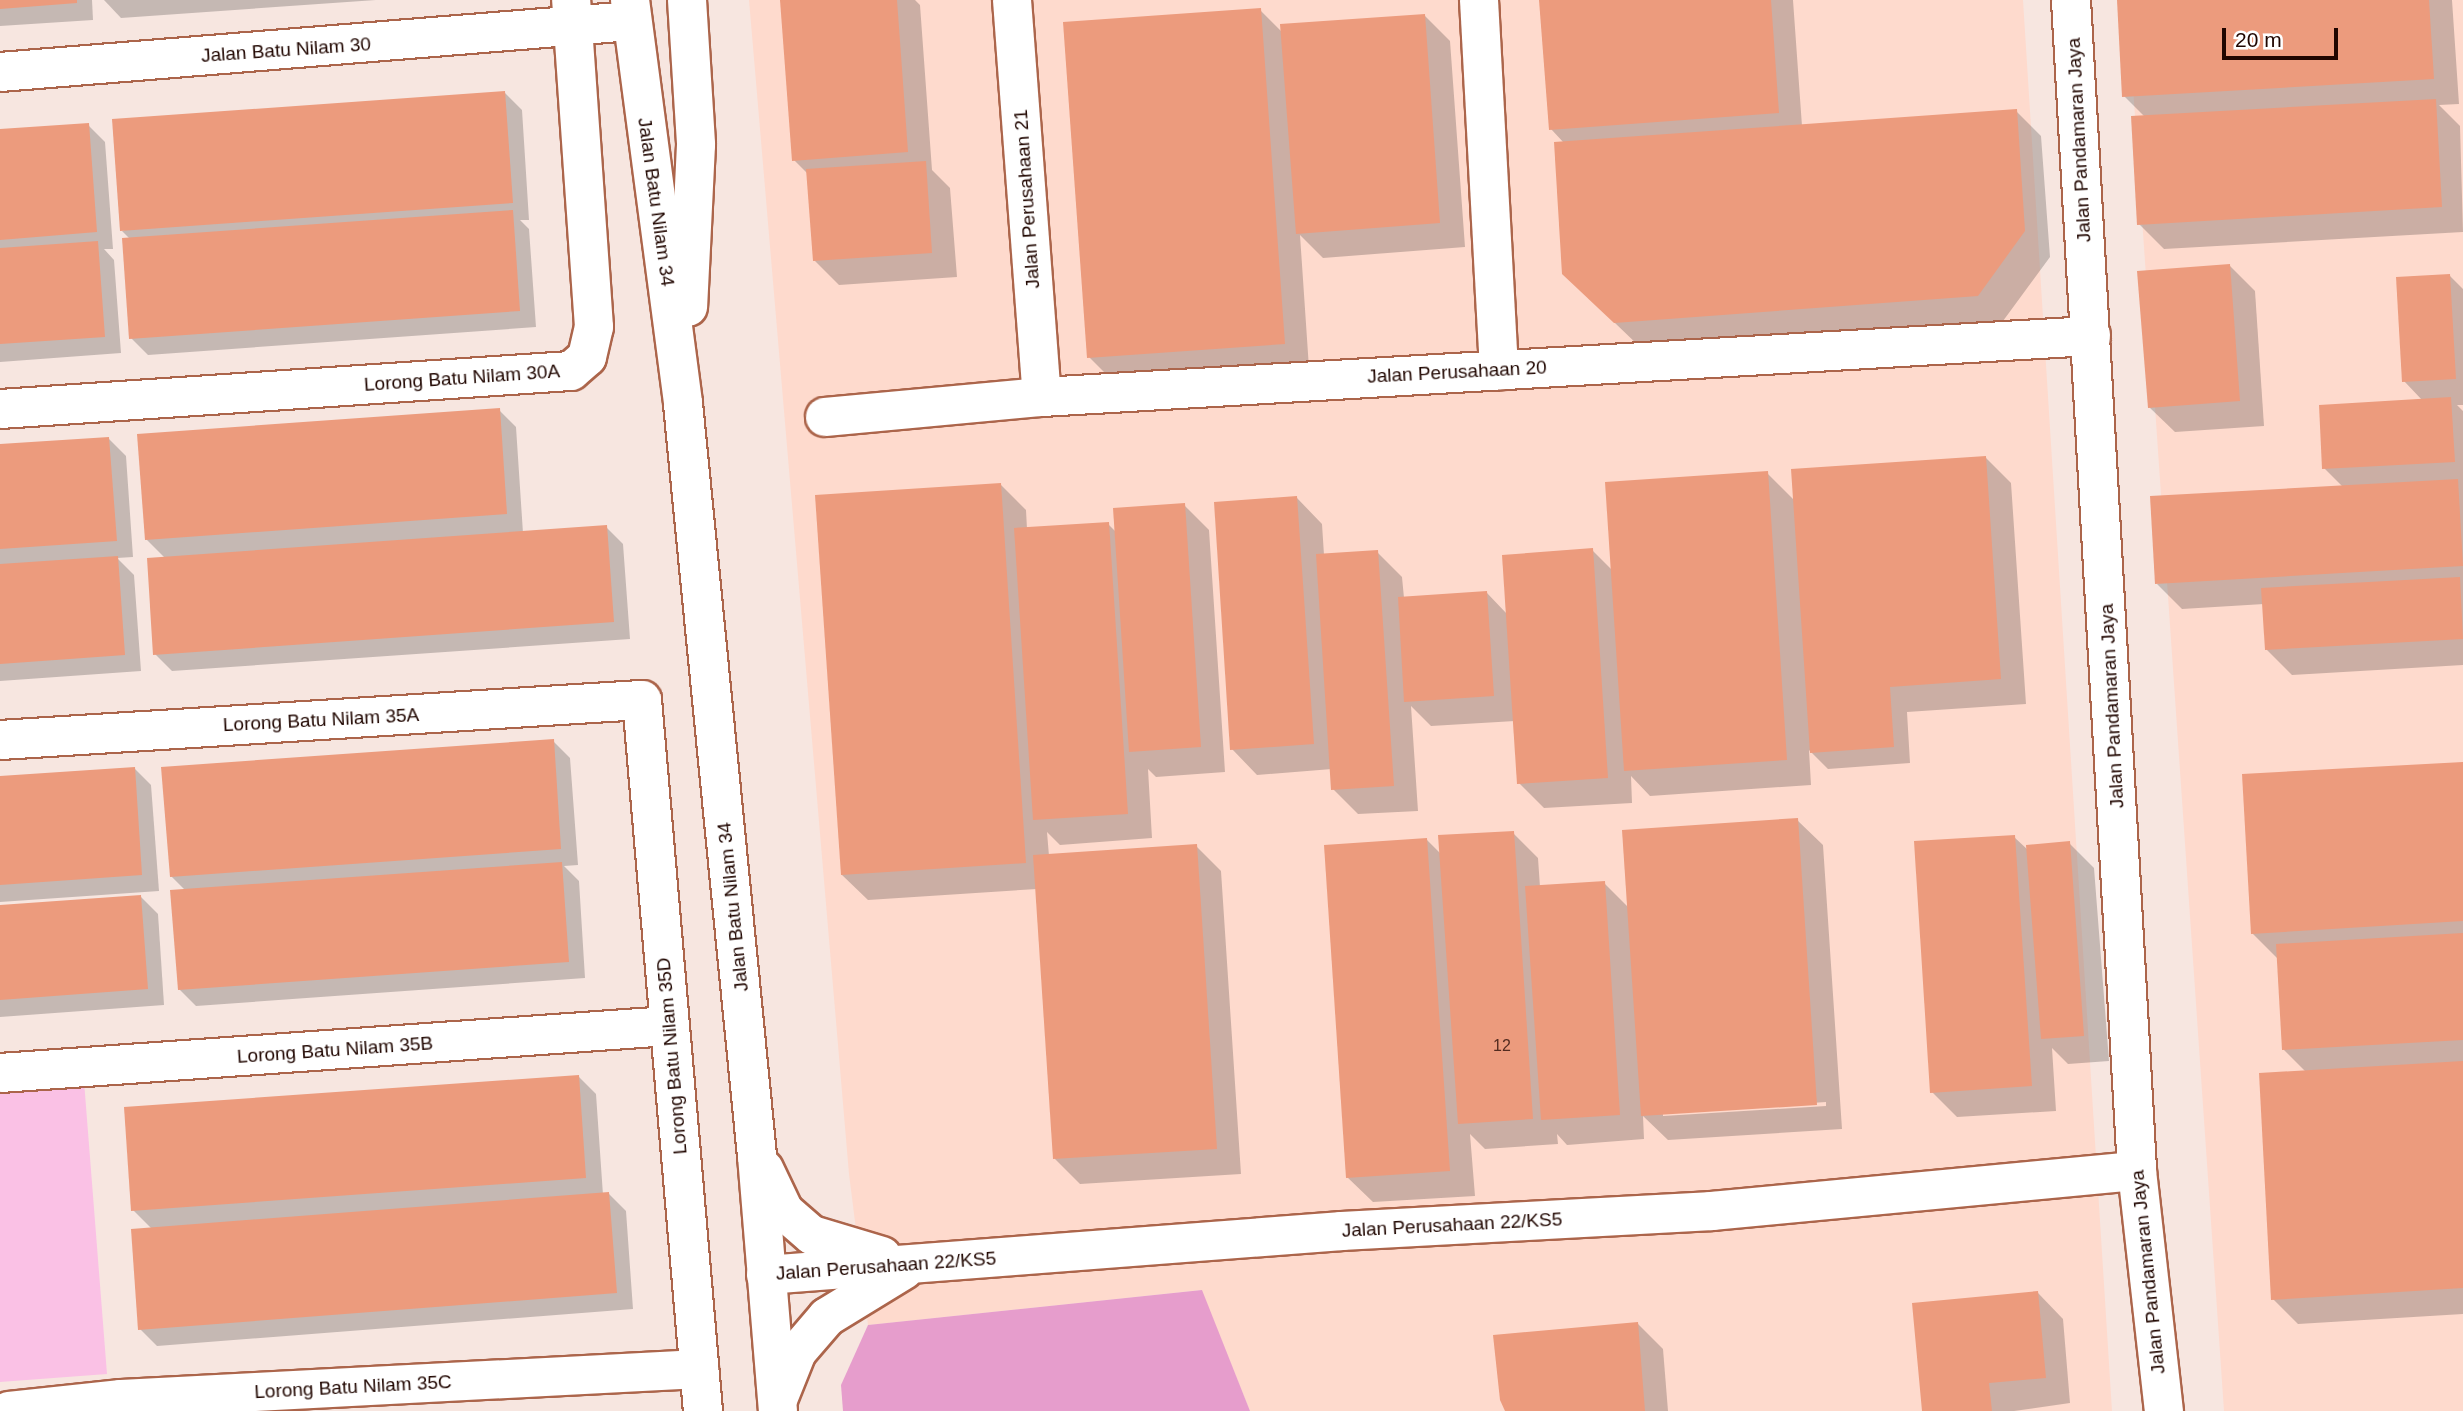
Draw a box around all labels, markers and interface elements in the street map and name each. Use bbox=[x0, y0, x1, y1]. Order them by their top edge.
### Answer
scale bar bbox=[2225, 14, 2340, 58]
text: 20 m bbox=[2235, 28, 2282, 51]
street label: Jalan Batu Nilam 30 bbox=[200, 33, 372, 67]
street label: Jalan Pandamaran Jaya bbox=[2062, 37, 2096, 243]
street label: Jalan Perusahaan 21 bbox=[1009, 109, 1045, 289]
street label: Jalan Batu Nilam 34 bbox=[633, 116, 679, 288]
street label: Jalan Perusahaan 20 bbox=[1367, 356, 1547, 388]
street label: Lorong Batu Nilam 30A bbox=[363, 360, 561, 396]
street label: Jalan Pandamaran Jaya bbox=[2095, 603, 2129, 809]
street label: Lorong Batu Nilam 35A bbox=[222, 703, 420, 737]
street label: Jalan Batu Nilam 34 bbox=[713, 821, 753, 993]
street label: Lorong Batu Nilam 35D bbox=[652, 957, 692, 1155]
street label: Lorong Batu Nilam 35B bbox=[236, 1032, 434, 1068]
house number: 12 bbox=[1493, 1036, 1511, 1056]
street label: Jalan Pandamaran Jaya bbox=[2126, 1169, 2170, 1375]
street label: Jalan Perusahaan 22/KS5 bbox=[1341, 1208, 1563, 1242]
street label: Jalan Perusahaan 22/KS5 bbox=[775, 1247, 997, 1285]
street label: Lorong Batu Nilam 35C bbox=[254, 1370, 452, 1404]

